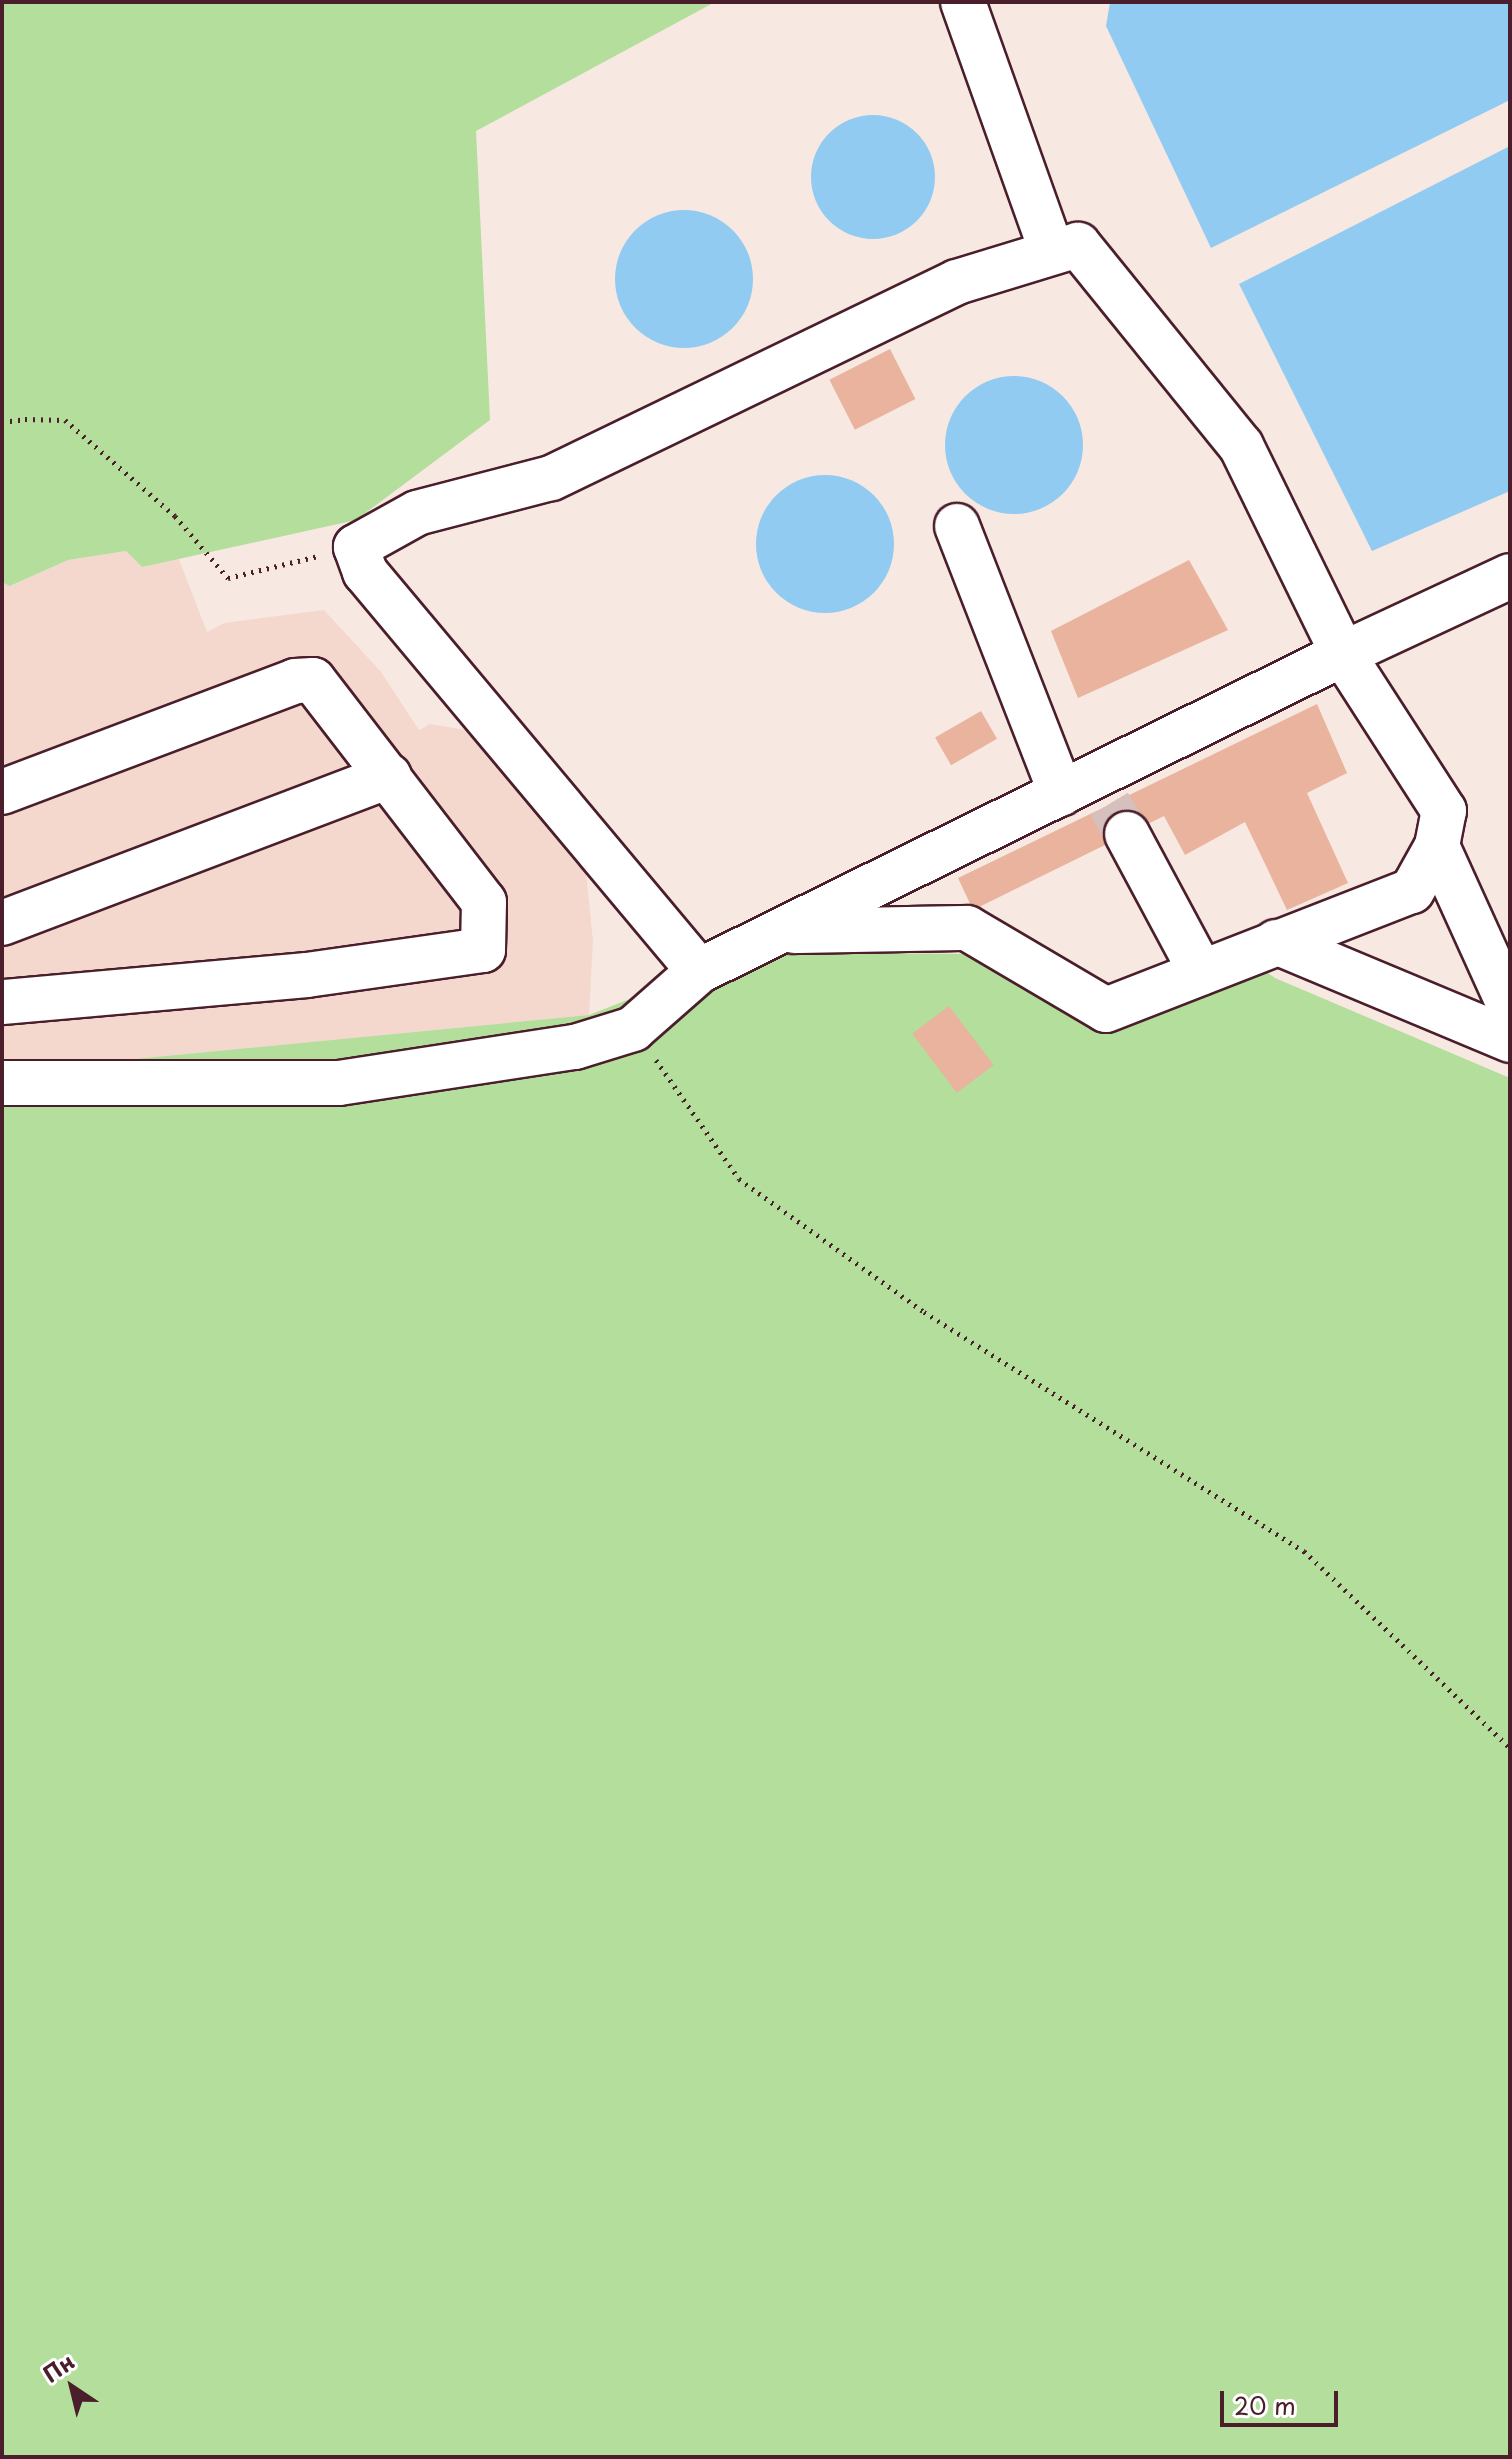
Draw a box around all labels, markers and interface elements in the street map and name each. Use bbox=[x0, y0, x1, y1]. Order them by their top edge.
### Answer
text: Пн bbox=[35, 2344, 80, 2390]
north arrow bbox=[32, 2347, 112, 2427]
scale bar bbox=[1224, 2375, 1342, 2425]
text: 20 m bbox=[1234, 2387, 1296, 2423]

